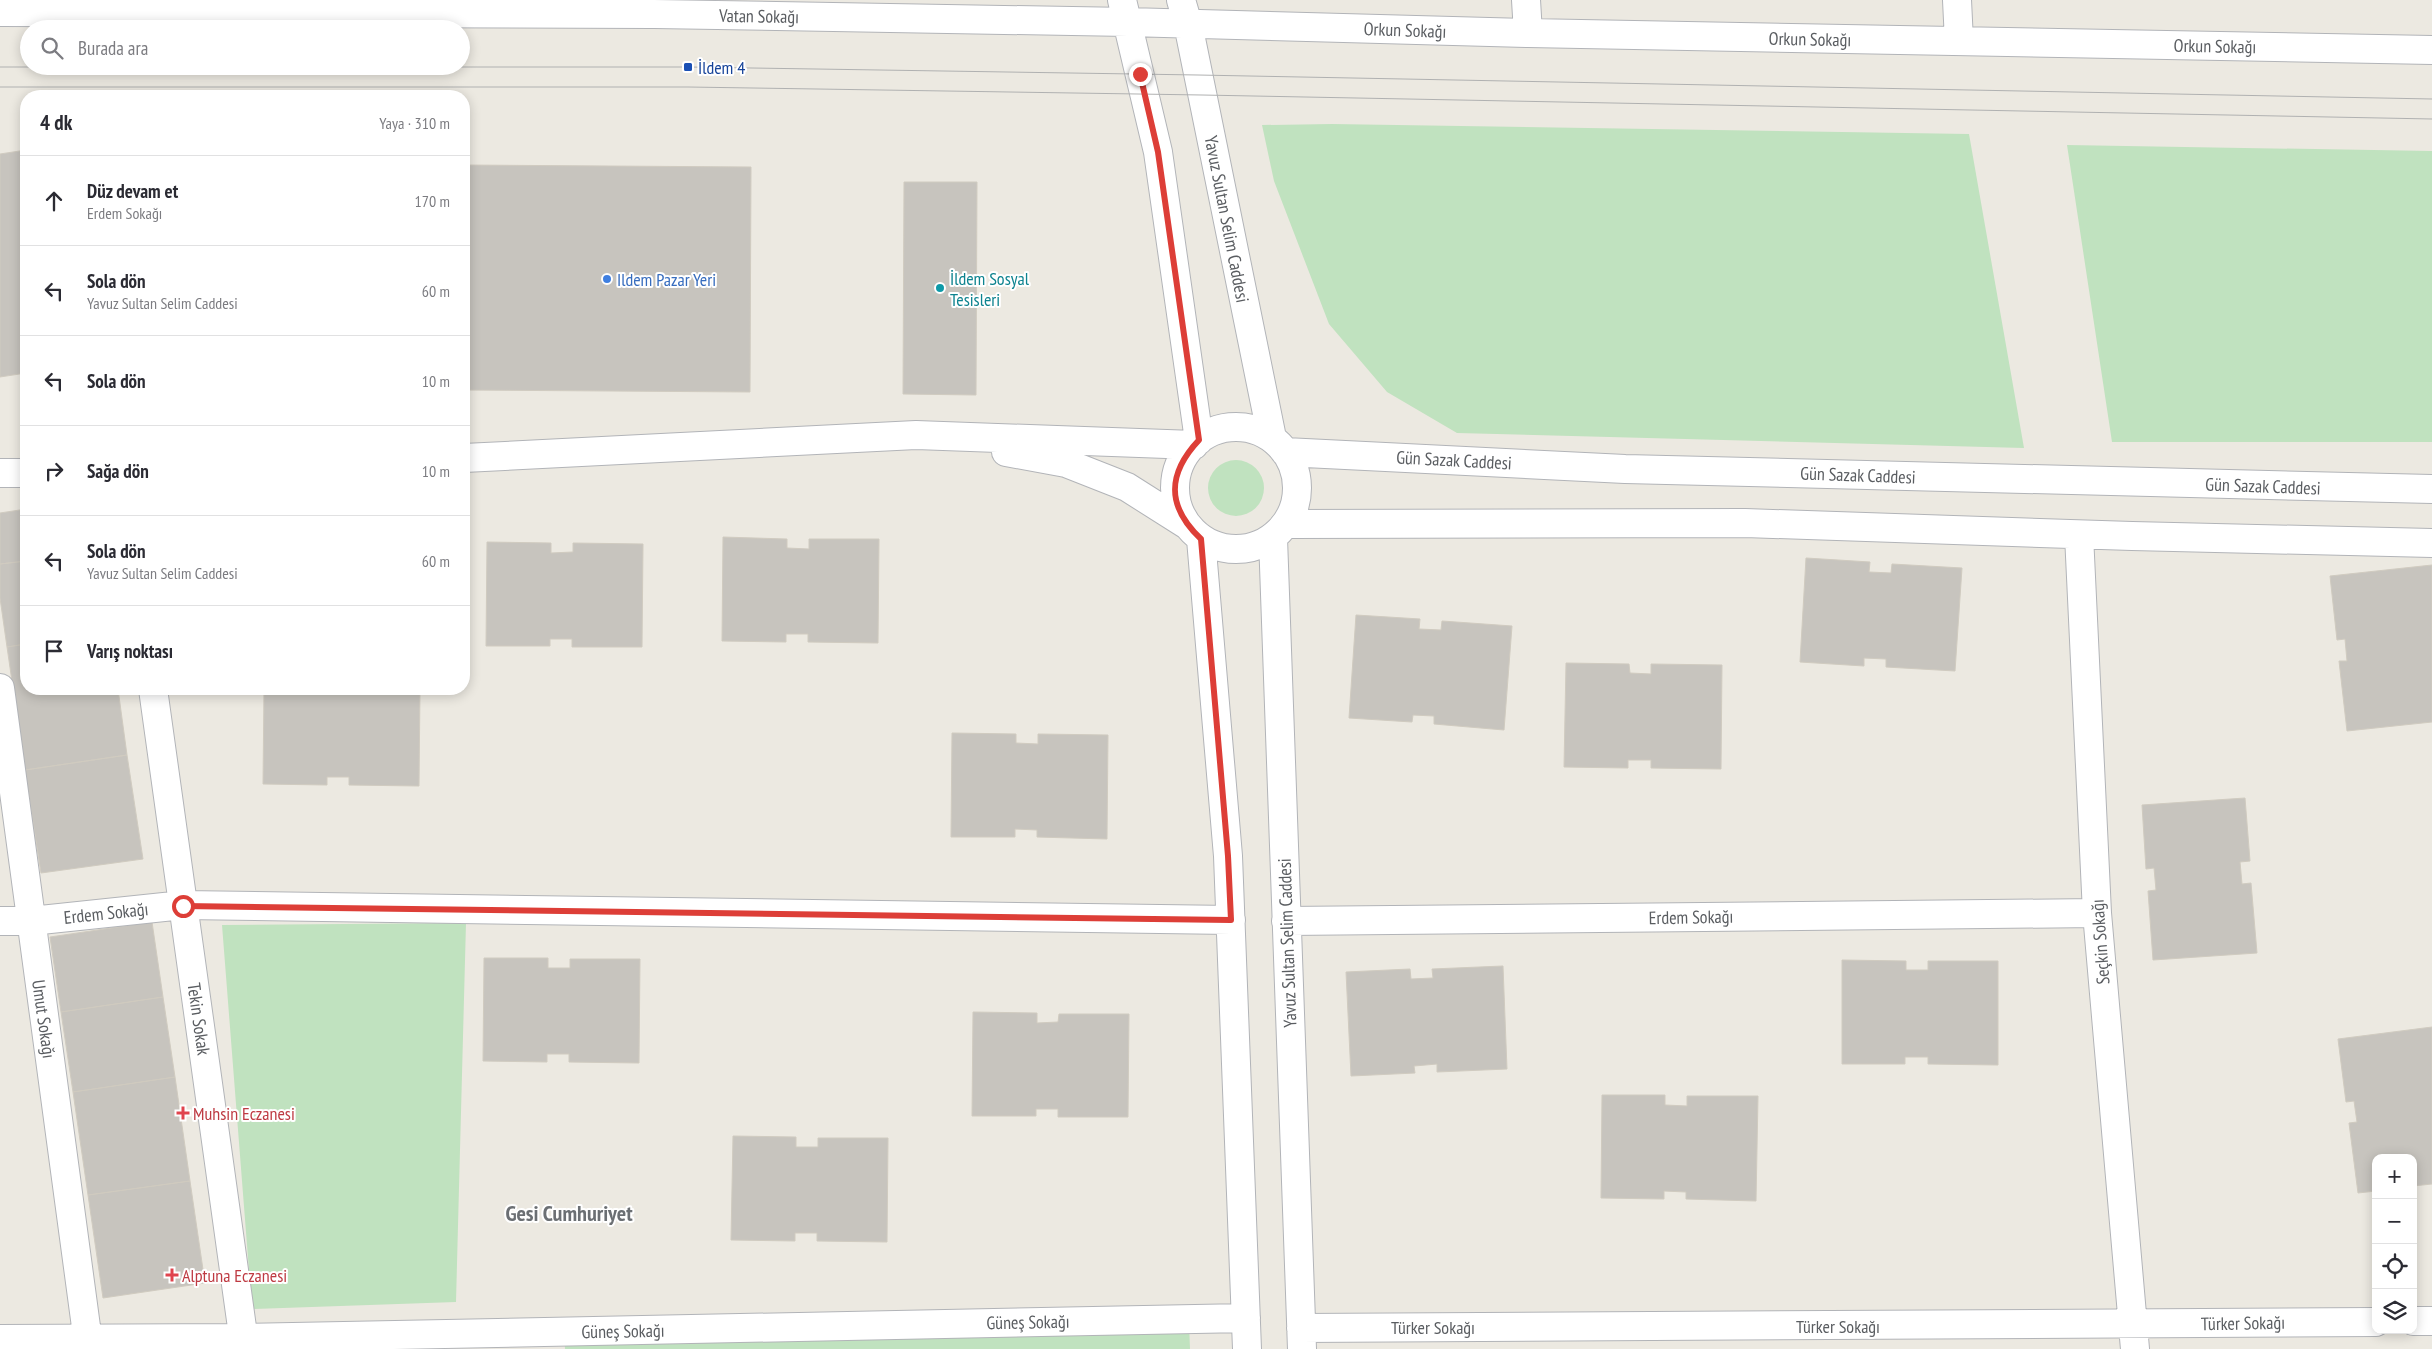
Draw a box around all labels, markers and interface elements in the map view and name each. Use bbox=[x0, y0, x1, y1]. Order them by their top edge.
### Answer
street label: Vatan Sokağı bbox=[718, 4, 799, 28]
street label: Orkun Sokağı bbox=[1363, 17, 1447, 43]
search box bbox=[20, 20, 470, 75]
street label: Orkun Sokağı bbox=[1768, 27, 1852, 51]
icon: search bbox=[38, 34, 66, 62]
street label: Orkun Sokağı bbox=[2173, 34, 2257, 58]
text: Burada ara bbox=[78, 36, 148, 60]
place label: İldem 4 bbox=[698, 56, 745, 79]
marker: İldem 4 bbox=[682, 61, 694, 73]
route end bbox=[1129, 63, 1152, 86]
text: 4 dk bbox=[40, 109, 72, 136]
text: Yaya · 310 m bbox=[379, 113, 450, 133]
street label: Yavuz Sultan Selim Caddesi bbox=[1200, 134, 1254, 304]
text: Düz devam et bbox=[87, 179, 178, 203]
icon: ahead bbox=[40, 187, 68, 215]
text: 170 m bbox=[415, 191, 450, 211]
text: Erdem Sokağı bbox=[87, 203, 162, 223]
place label: İldem Sosyal Tesisleri bbox=[950, 267, 1030, 311]
place label: Ildem Pazar Yeri bbox=[617, 268, 716, 291]
text: Sola dön bbox=[87, 269, 146, 293]
marker: Ildem Pazar Yeri bbox=[601, 273, 613, 285]
icon: left bbox=[40, 277, 68, 305]
text: 60 m bbox=[422, 281, 450, 301]
marker: İldem Sosyal Tesisleri bbox=[934, 282, 946, 294]
text: Yavuz Sultan Selim Caddesi bbox=[87, 293, 238, 313]
icon: left bbox=[40, 367, 68, 395]
text: Sola dön bbox=[87, 369, 146, 393]
text: 10 m bbox=[422, 371, 450, 391]
street label: Gün Sazak Caddesi bbox=[1396, 445, 1512, 475]
icon: right bbox=[40, 457, 68, 485]
text: Sağa dön bbox=[87, 459, 149, 483]
text: 10 m bbox=[422, 461, 450, 481]
street label: Gün Sazak Caddesi bbox=[1800, 461, 1916, 489]
street label: Gün Sazak Caddesi bbox=[2205, 472, 2321, 500]
text: Sola dön bbox=[87, 539, 146, 563]
icon: left bbox=[40, 547, 68, 575]
text: 60 m bbox=[422, 551, 450, 571]
text: Yavuz Sultan Selim Caddesi bbox=[87, 563, 238, 583]
icon: arrive bbox=[40, 637, 68, 665]
text: Varış noktası bbox=[87, 639, 173, 663]
street label: Yavuz Sultan Selim Caddesi bbox=[1273, 858, 1301, 1028]
route start bbox=[172, 895, 195, 918]
street label: Erdem Sokağı bbox=[63, 897, 149, 929]
street label: Seçkin Sokağı bbox=[2086, 899, 2114, 985]
street label: Erdem Sokağı bbox=[1648, 905, 1734, 929]
street label: Umut Sokağı bbox=[27, 978, 61, 1060]
street label: Tekin Sokak bbox=[183, 981, 215, 1057]
place label: Muhsin Eczanesi bbox=[193, 1102, 295, 1125]
marker: Muhsin Eczanesi bbox=[177, 1107, 189, 1119]
map controls bbox=[2372, 1154, 2417, 1334]
button: + bbox=[2372, 1154, 2417, 1199]
district label: Gesi Cumhuriyet bbox=[505, 1199, 633, 1227]
button: − bbox=[2372, 1199, 2417, 1244]
button: locate bbox=[2372, 1244, 2417, 1289]
place label: Alptuna Eczanesi bbox=[182, 1264, 287, 1287]
marker: Alptuna Eczanesi bbox=[166, 1269, 178, 1281]
button: layers bbox=[2372, 1289, 2417, 1334]
street label: Güneş Sokağı bbox=[986, 1310, 1070, 1334]
street label: Türker Sokağı bbox=[2201, 1311, 2285, 1335]
street label: Türker Sokağı bbox=[1796, 1315, 1880, 1338]
street label: Türker Sokağı bbox=[1391, 1316, 1475, 1339]
street label: Güneş Sokağı bbox=[581, 1319, 665, 1343]

